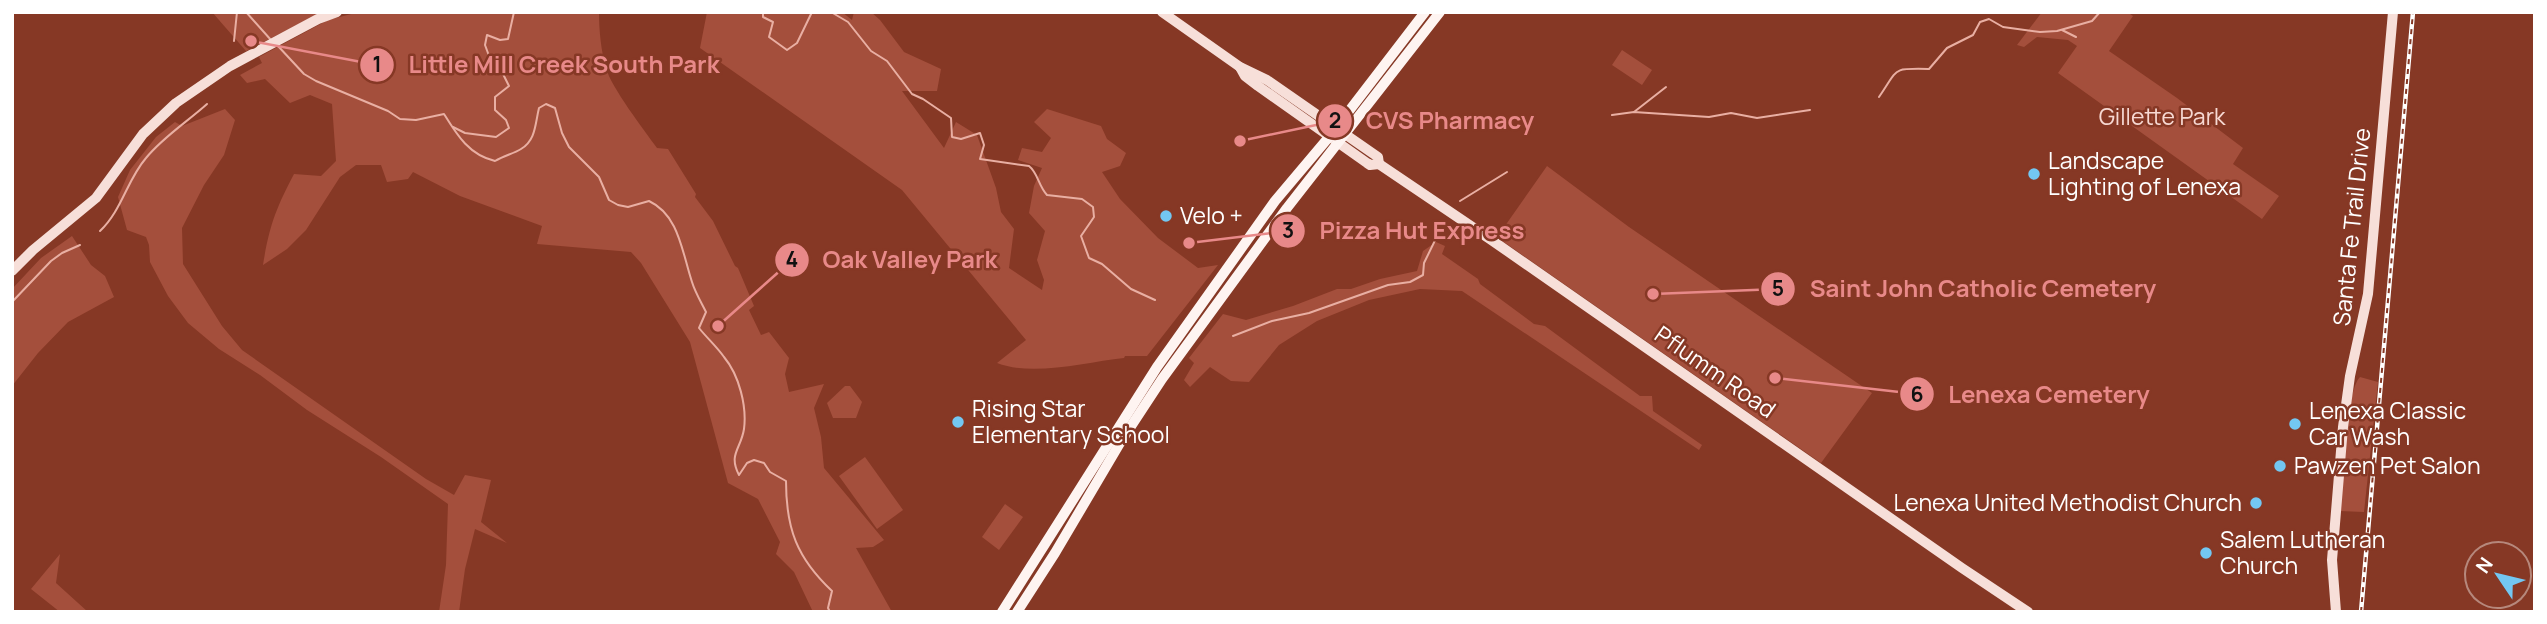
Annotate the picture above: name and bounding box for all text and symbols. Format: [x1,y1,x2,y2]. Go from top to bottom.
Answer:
callout: Little Mill Creek South Park [359,42,733,87]
text: Little Mill Creek South Park [408,47,721,80]
text: 1 [372,50,382,78]
callout: CVS Pharmacy [1317,98,1549,143]
park label: Gillette Park [2099,100,2226,132]
text: CVS Pharmacy [1366,103,1535,136]
text: 2 [1329,106,1341,134]
street label: Santa Fe Trail Drive [2325,126,2377,327]
place label: Landscape Lighting of Lenexa [2048,144,2241,202]
marker: Landscape Lighting of Lenexa [2026,166,2042,182]
place label: Velo + [1180,199,1243,231]
marker: Velo + [1158,208,1174,224]
callout: Pizza Hut Express [1271,208,1539,253]
text: Pizza Hut Express [1320,213,1525,246]
text: 3 [1282,216,1294,244]
callout: Oak Valley Park [774,237,1012,282]
text: Oak Valley Park [823,242,999,275]
text: 4 [786,245,798,273]
callout: Saint John Catholic Cemetery [1760,267,2170,312]
text: Saint John Catholic Cemetery [1810,271,2157,304]
text: 5 [1772,274,1784,302]
street label: Pflumm Road [1649,318,1782,425]
callout: Lenexa Cemetery [1899,372,2164,417]
text: Lenexa Cemetery [1948,377,2150,410]
text: 6 [1910,380,1924,408]
place label: Rising Star Elementary School [972,392,1170,450]
place label: Lenexa Classic Car Wash [2309,394,2466,452]
marker: Rising Star Elementary School [950,414,966,430]
marker: Lenexa Classic Car Wash [2287,416,2303,432]
place label: Pawzen Pet Salon [2294,449,2481,481]
marker: Pawzen Pet Salon [2272,458,2288,474]
place label: Lenexa United Methodist Church [1894,486,2242,518]
marker: Lenexa United Methodist Church [2248,495,2264,511]
place label: Salem Lutheran Church [2220,523,2386,581]
north arrow [2463,540,2533,610]
marker: Salem Lutheran Church [2198,545,2214,561]
text: N [2470,552,2499,578]

